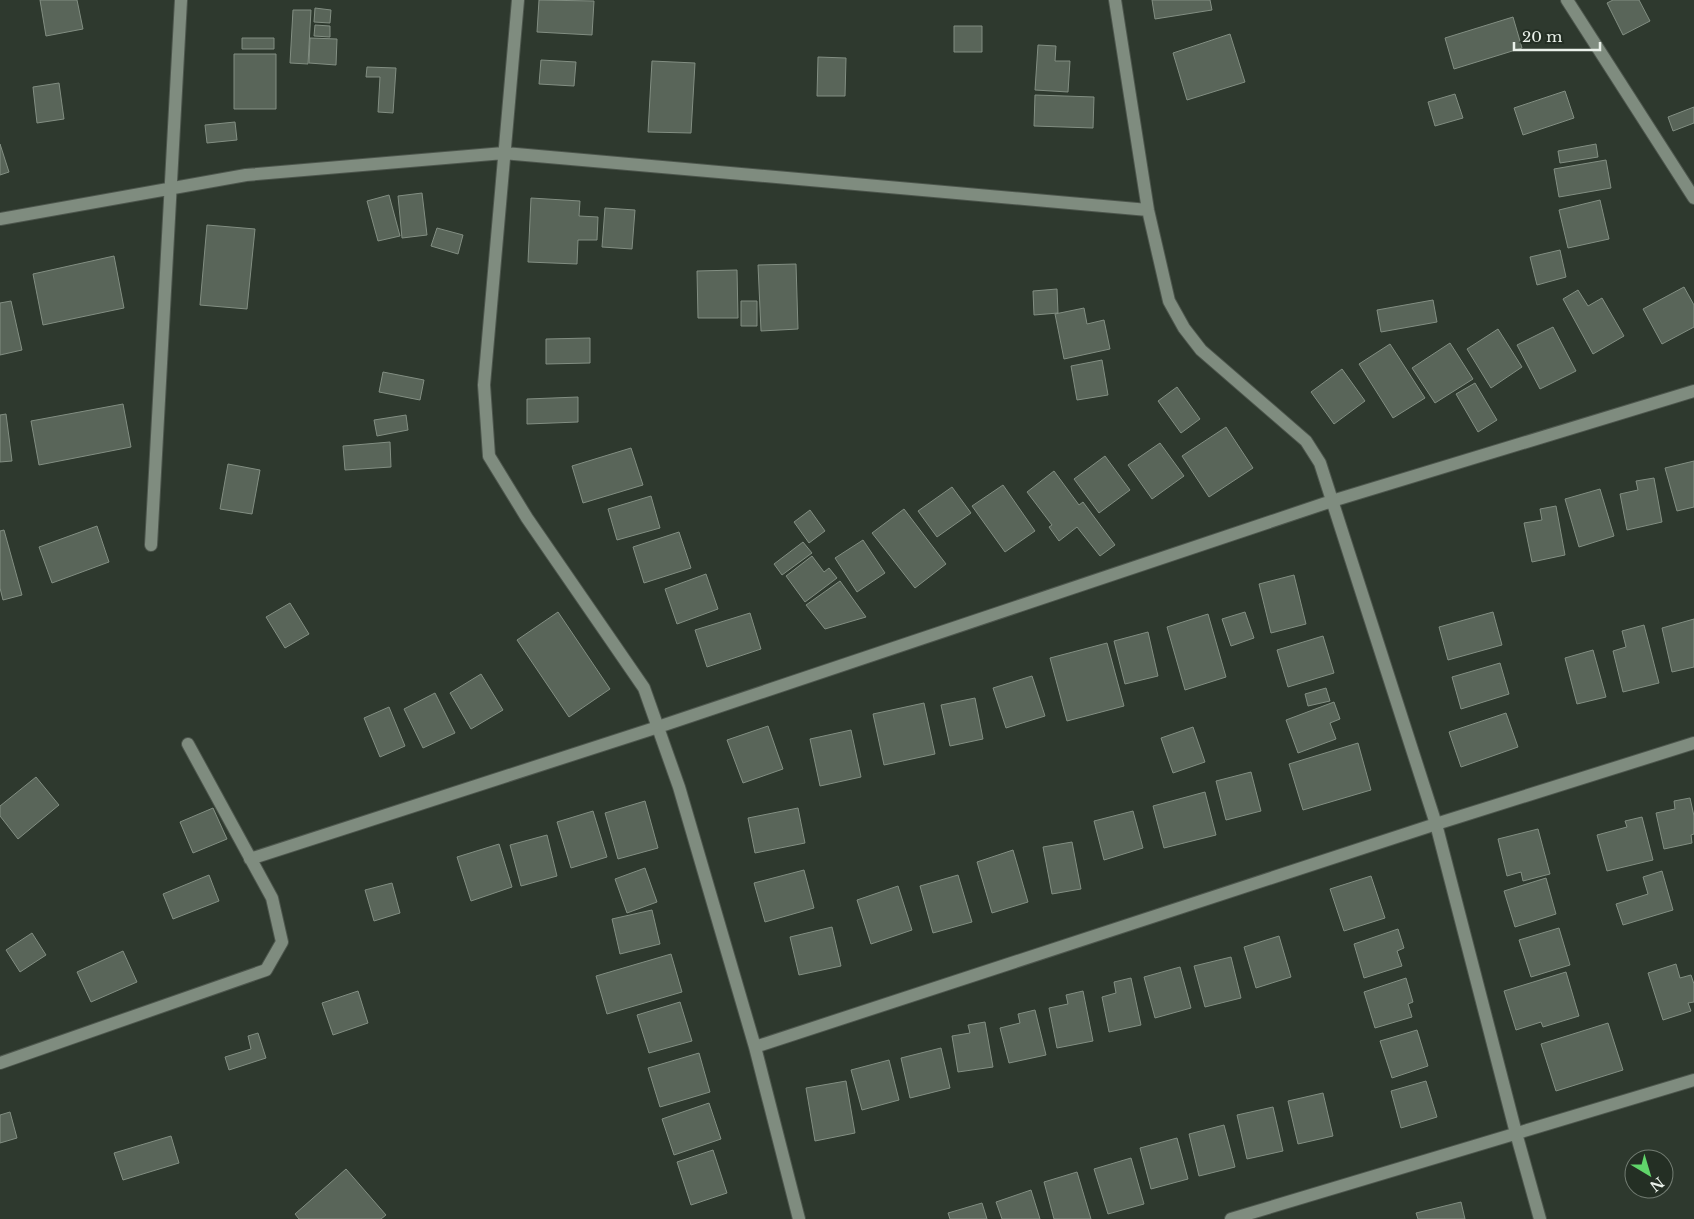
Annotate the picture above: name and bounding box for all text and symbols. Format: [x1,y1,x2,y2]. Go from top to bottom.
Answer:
scale bar [1514,20,1600,52]
text: 20 m [1522,27,1562,46]
north arrow [1624,1149,1674,1199]
text: N [1646,1173,1668,1195]

